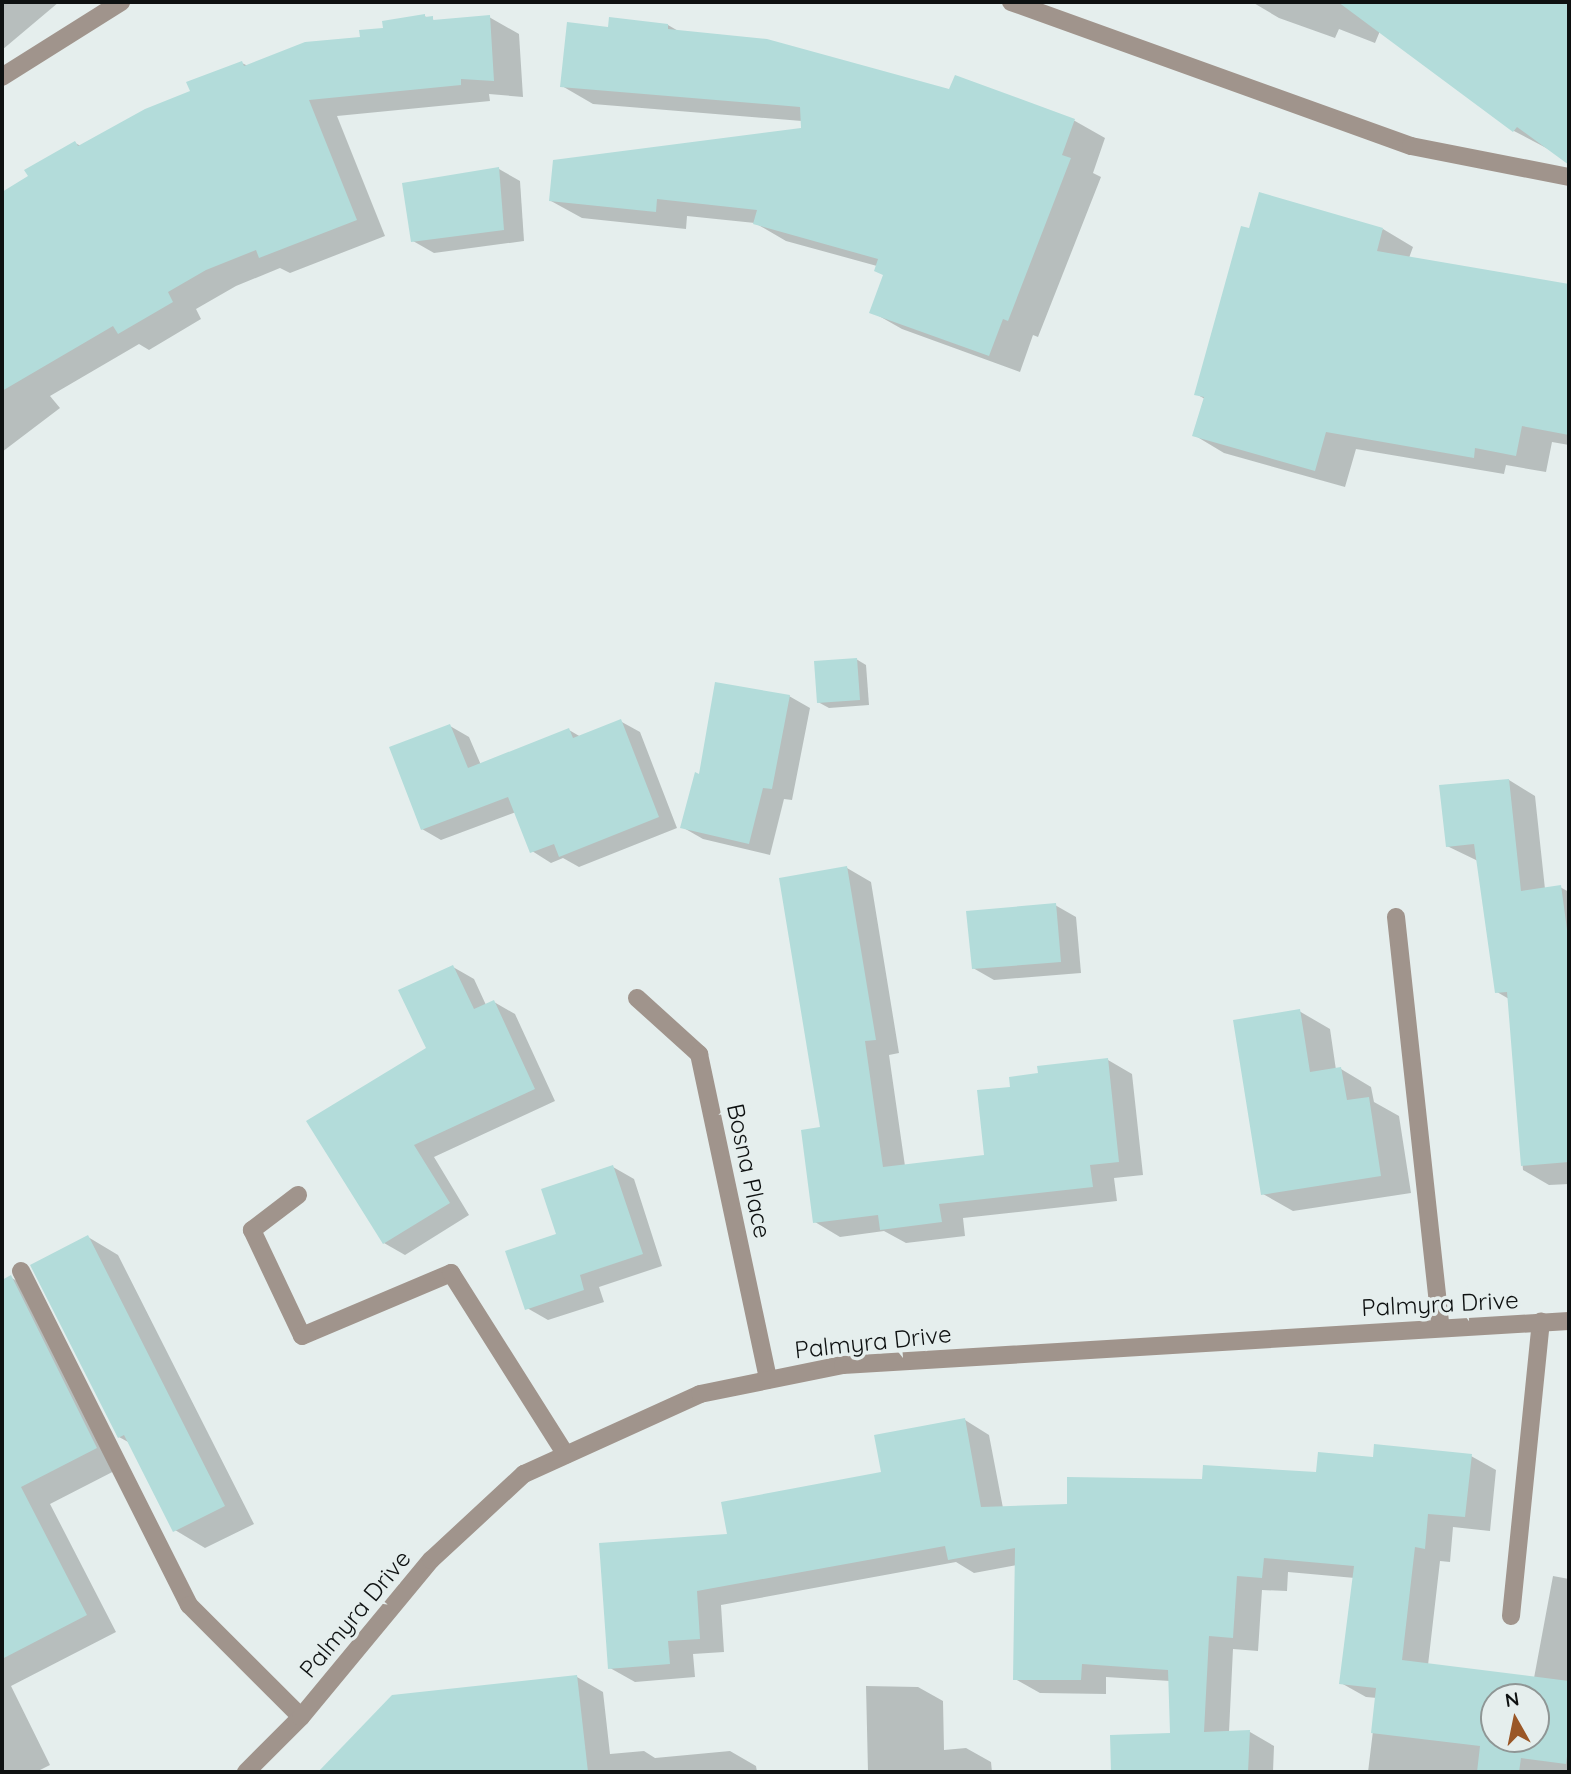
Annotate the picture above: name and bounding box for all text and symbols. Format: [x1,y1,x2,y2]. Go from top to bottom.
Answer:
street label: Bosna Place [721,1101,777,1241]
street label: Palmyra Drive [1361,1285,1519,1323]
street label: Palmyra Drive [793,1319,953,1365]
street label: Palmyra Drive [293,1544,417,1684]
north arrow [1480,1683,1550,1753]
text: N [1503,1686,1521,1712]

